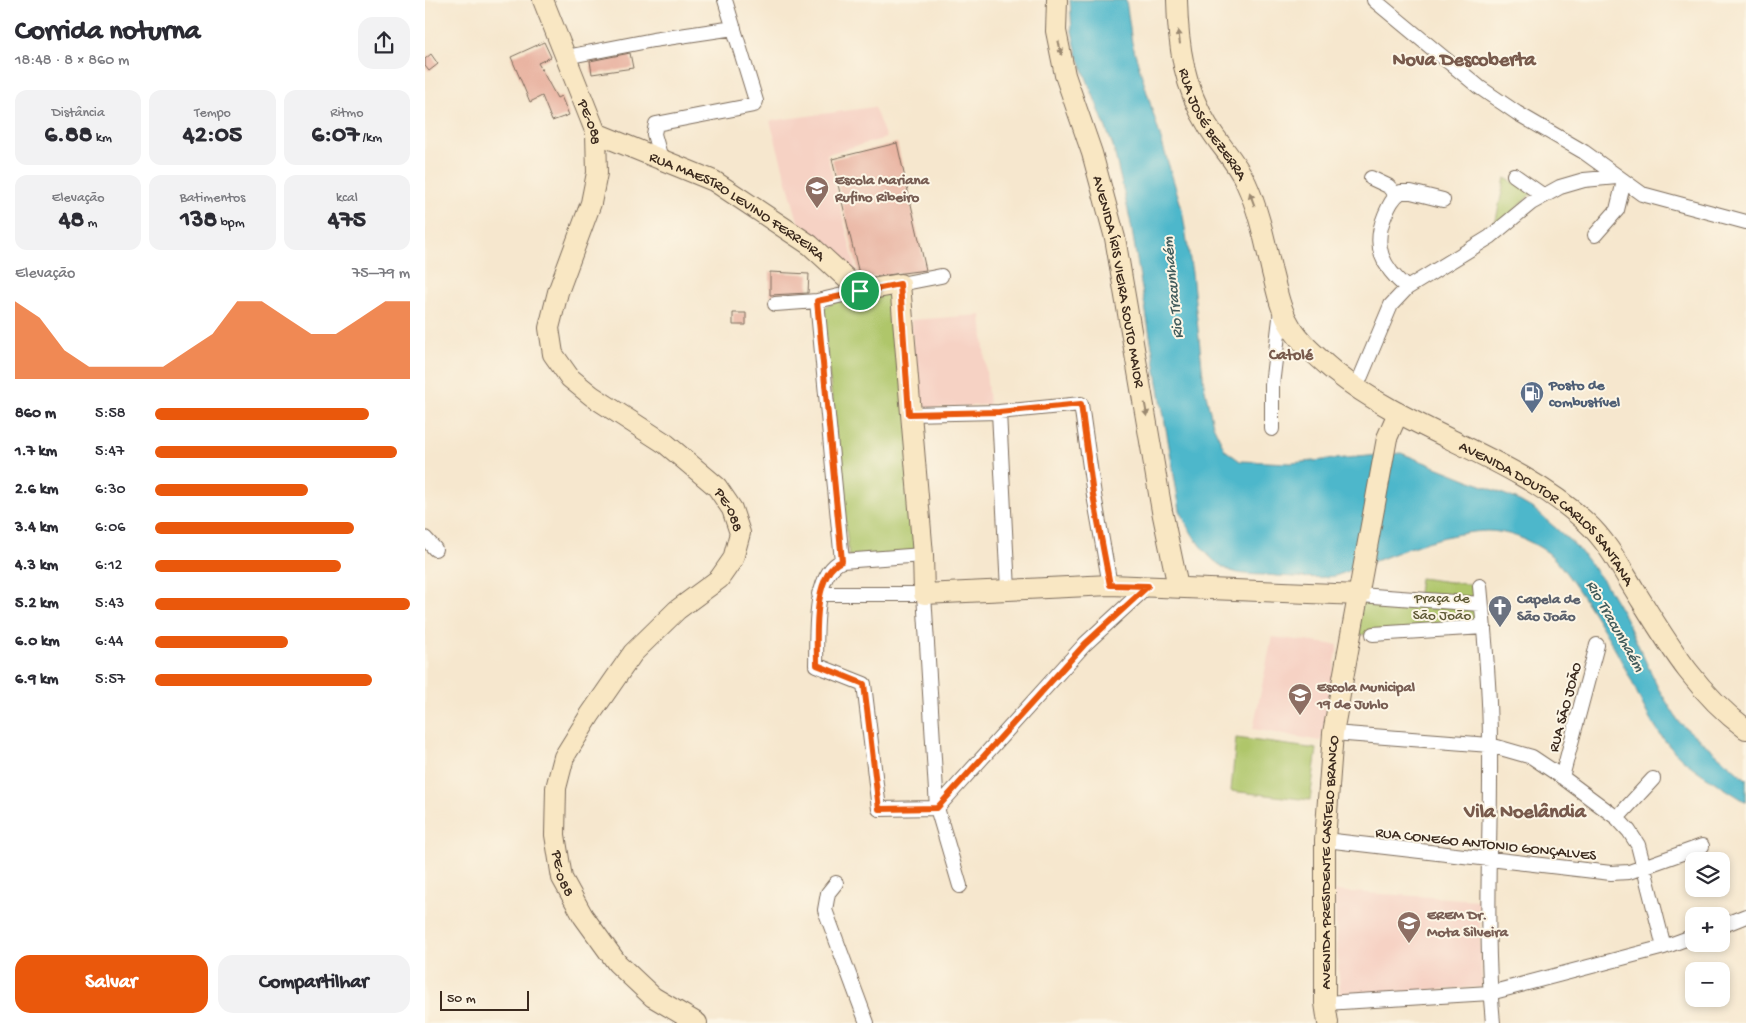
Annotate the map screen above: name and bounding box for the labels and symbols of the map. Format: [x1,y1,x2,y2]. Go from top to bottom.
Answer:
one-way arrow [1175,29,1183,45]
one-way arrow [1056,41,1064,56]
district label: Nova Descoberta [1392,50,1537,73]
street label: RUA JOSÉ BEZERRA [1174,67,1251,185]
street label: PE-088 [572,96,604,145]
street label: RUA MAESTRO LEVINO FERREIRA [646,149,829,266]
place label: Escola Mariana Rufino Ribeiro [834,172,930,207]
street label: AVENIDA ÍRIS VIEIRA SOUTO MAIOR [1088,174,1148,390]
school or university icon: Escola Mariana Rufino Ribeiro [804,175,830,209]
one-way arrow [1248,191,1256,206]
water label: Rio Tracunhaém [1160,235,1189,339]
pin [839,270,881,312]
district label: Catolé [1268,347,1314,366]
place label: Posto de combustível [1548,377,1621,412]
fuel station icon: Posto de combustível [1519,380,1545,414]
one-way arrow [1142,402,1150,418]
street label: AVENIDA DOUTOR CARLOS SANTANA [1456,438,1637,591]
street label: PE-088 [709,484,746,534]
water label: Rio Tracunhaém [1580,578,1648,676]
park label: Praça de São João [1413,590,1471,625]
place label: Capela de São João [1516,591,1582,626]
church icon: Capela de São João [1487,594,1513,628]
street label: RUA SÃO JOÃO [1545,661,1587,754]
place label: Escola Municipal 19 de Juhlo [1316,679,1416,714]
school or university icon: Escola Municipal 19 de Juhlo [1287,682,1313,716]
street label: AVENIDA PRESIDENTE CASTELO BRANCO [1318,735,1344,989]
district label: Vila Noelândia [1463,802,1587,825]
street label: RUA CONEGO ANTONIO GONÇALVES [1374,824,1597,866]
street label: PE-088 [546,848,577,900]
place label: EREM Dr. Mota Silveira [1427,907,1509,942]
school or university icon: EREM Dr. Mota Silveira [1396,910,1422,944]
scale bar [440,988,529,1011]

